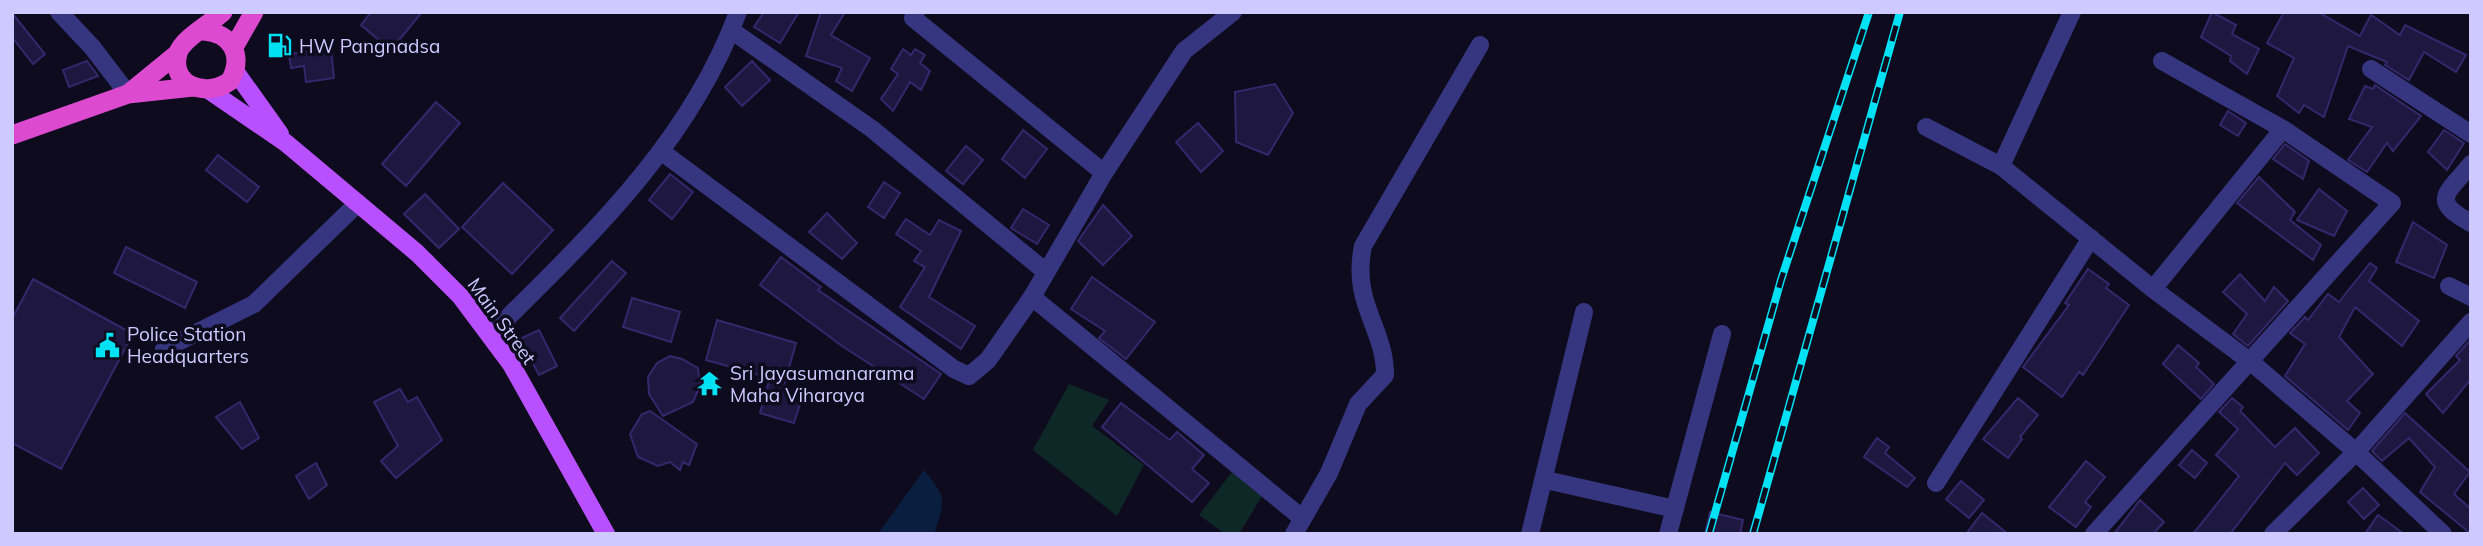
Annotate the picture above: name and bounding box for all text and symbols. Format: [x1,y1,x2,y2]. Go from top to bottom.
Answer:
fuel station icon: HW Pangnadsa [265,32,293,60]
place label: HW Pangnadsa [299,34,440,58]
street label: Main Street [463,273,542,369]
place label: Police Station Headquarters [127,322,249,368]
public building icon: Police Station Headquarters [93,331,121,359]
place label: Sri Jayasumanarama Maha Viharaya [730,361,914,407]
temple icon: Sri Jayasumanarama Maha Viharaya [696,370,724,398]

